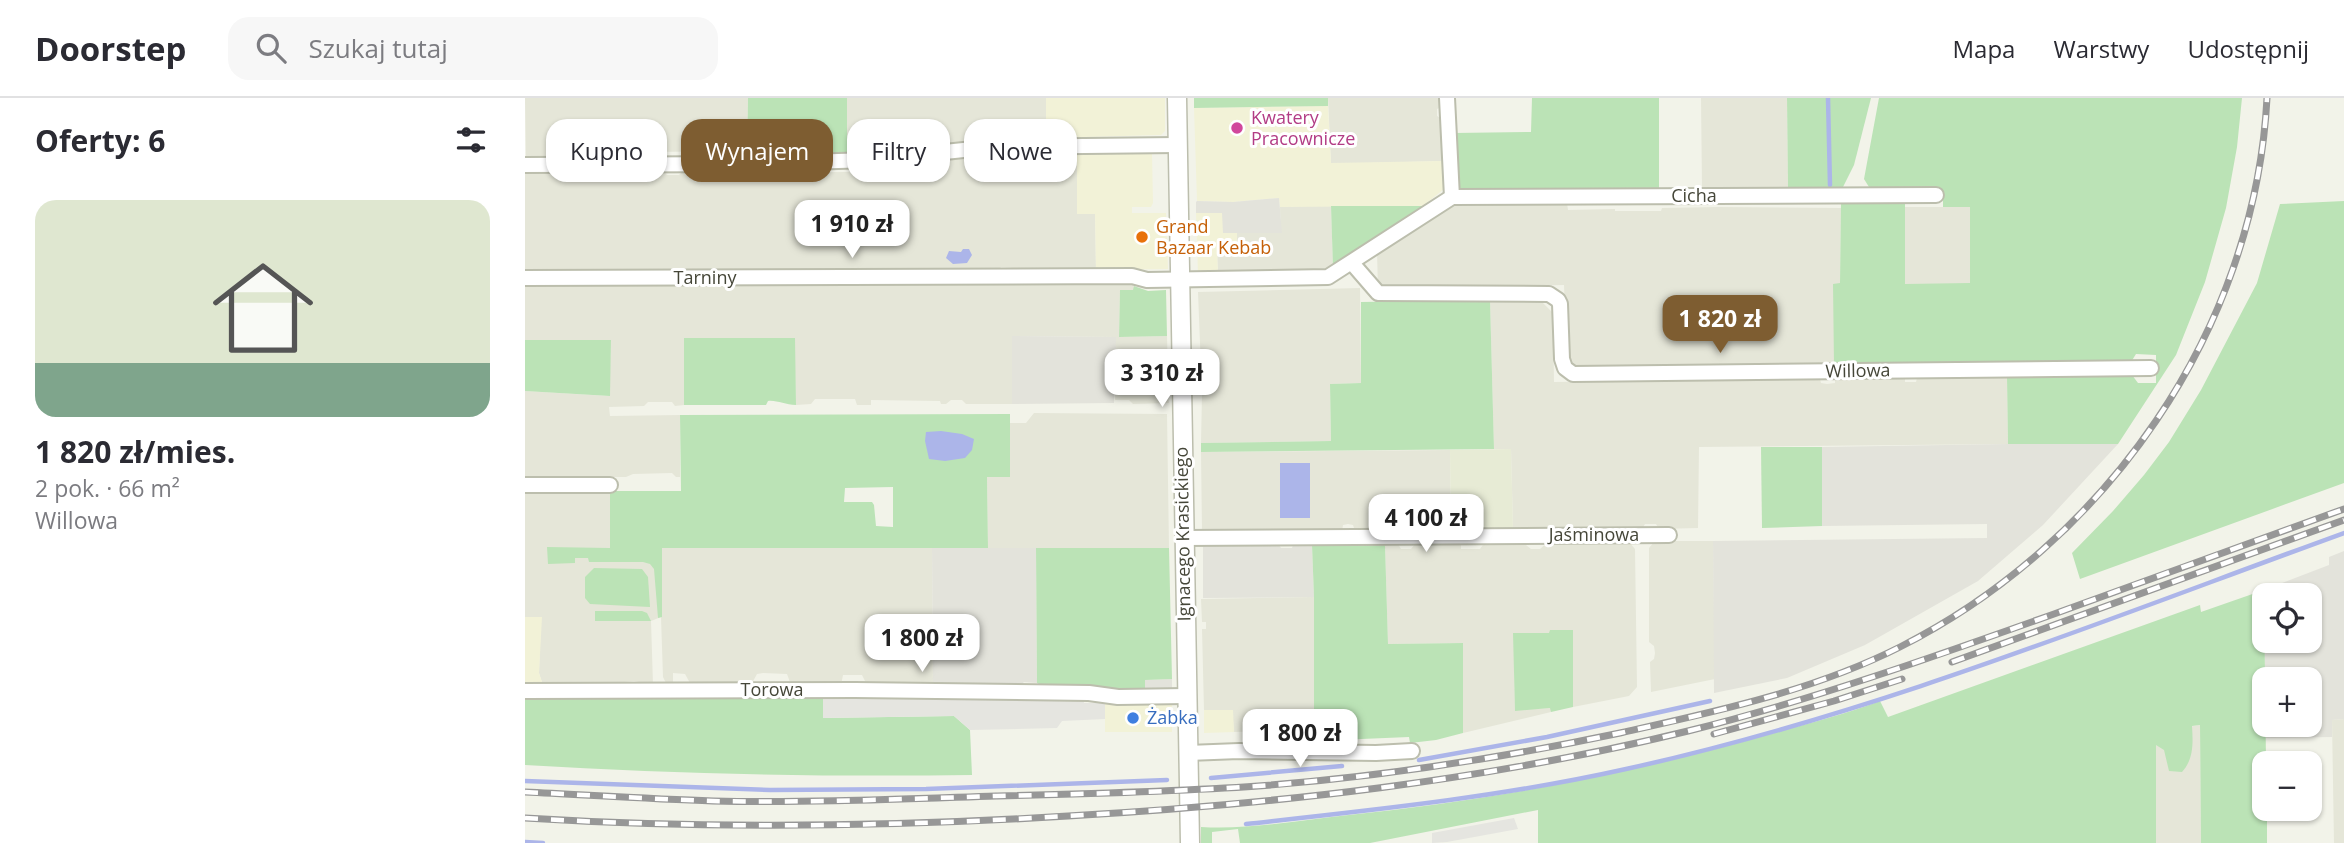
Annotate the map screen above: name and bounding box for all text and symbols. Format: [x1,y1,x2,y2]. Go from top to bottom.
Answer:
search box [228,17,718,80]
text: Doorstep [35,26,186,71]
icon: search [252,29,290,67]
text: Szukaj tutaj [308,30,448,66]
text: Mapa [1953,32,2015,65]
text: Warstwy [2053,32,2149,65]
text: Udostępnij [2187,32,2309,65]
place label: Kwatery Pracownicze [1251,105,1355,150]
chip: Kupno [546,119,667,182]
chip: Wynajem [681,119,833,182]
chip: Filtry [847,119,950,182]
chip: Nowe [964,119,1077,182]
text: Oferty: 6 [35,120,165,161]
marker: Kwatery Pracownicze [1229,120,1245,136]
icon: filters [452,121,490,159]
street label: Cicha [1671,183,1717,207]
pin: 1 910 zł [780,200,924,260]
text: 1 910 zł [811,207,893,239]
place label: Grand Bazaar Kebab [1156,214,1271,259]
marker: Grand Bazaar Kebab [1134,229,1150,245]
icon: home [200,245,326,371]
street label: Tarniny [674,265,737,289]
pin: 1 820 zł [1648,296,1792,355]
text: 1 820 zł [1679,302,1761,334]
pin: 3 310 zł [1090,350,1234,409]
text: 3 310 zł [1121,356,1203,388]
street label: Willowa [1825,357,1891,383]
text: 1 820 zł/mies. [35,431,235,472]
street label: Ignacego Krasickiego [1168,446,1196,622]
text: 2 pok. · 66 m² [35,472,180,504]
pin: 4 100 zł [1354,494,1498,554]
text: 4 100 zł [1385,501,1467,533]
text: Willowa [35,504,118,536]
street label: Jaśminowa [1547,522,1639,546]
map controls [2252,583,2322,821]
button: locate [2252,583,2322,653]
pin: 1 800 zł [850,614,994,674]
text: 1 800 zł [881,621,963,653]
button: + [2252,667,2322,737]
street label: Torowa [741,677,803,701]
place label: Żabka [1147,705,1198,729]
marker: Żabka [1125,710,1141,726]
pin: 1 800 zł [1228,710,1372,769]
text: 1 800 zł [1259,716,1341,748]
button: − [2252,751,2322,821]

